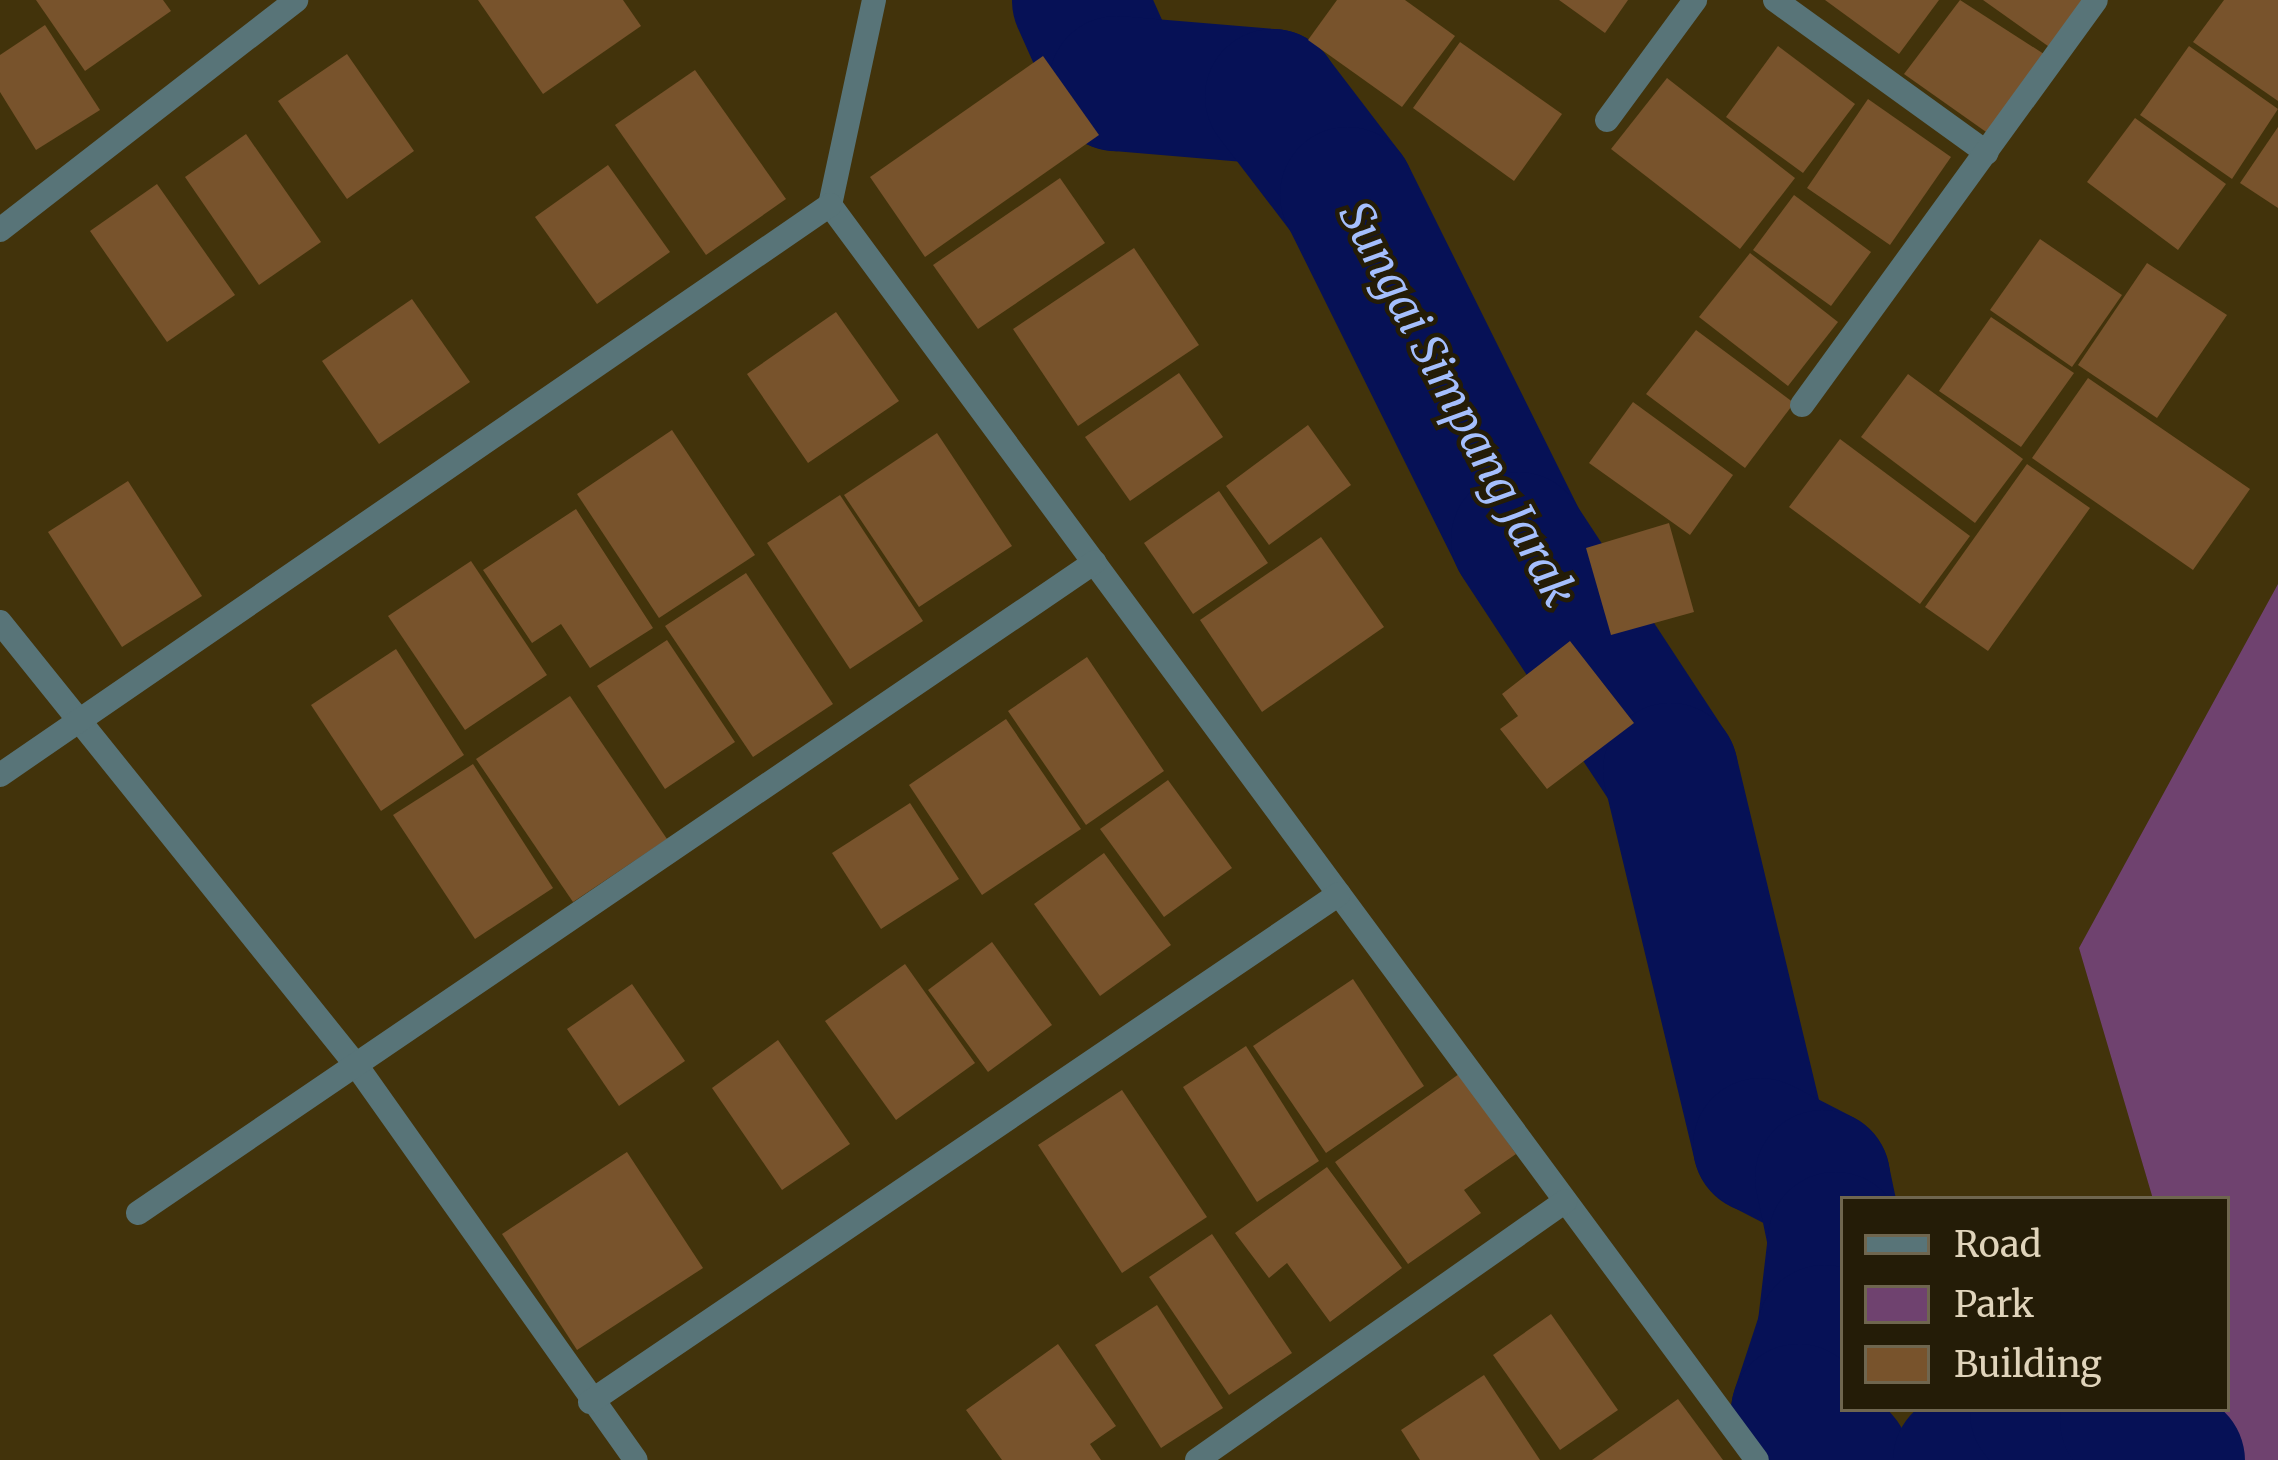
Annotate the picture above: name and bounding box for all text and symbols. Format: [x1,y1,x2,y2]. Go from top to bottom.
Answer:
water label: Sungai Simpang Jarak [1328,193,1586,615]
legend [1840,1196,2230,1412]
text: Road [1954,1222,2041,1267]
text: Park [1954,1282,2034,1327]
text: Building [1954,1342,2102,1387]

